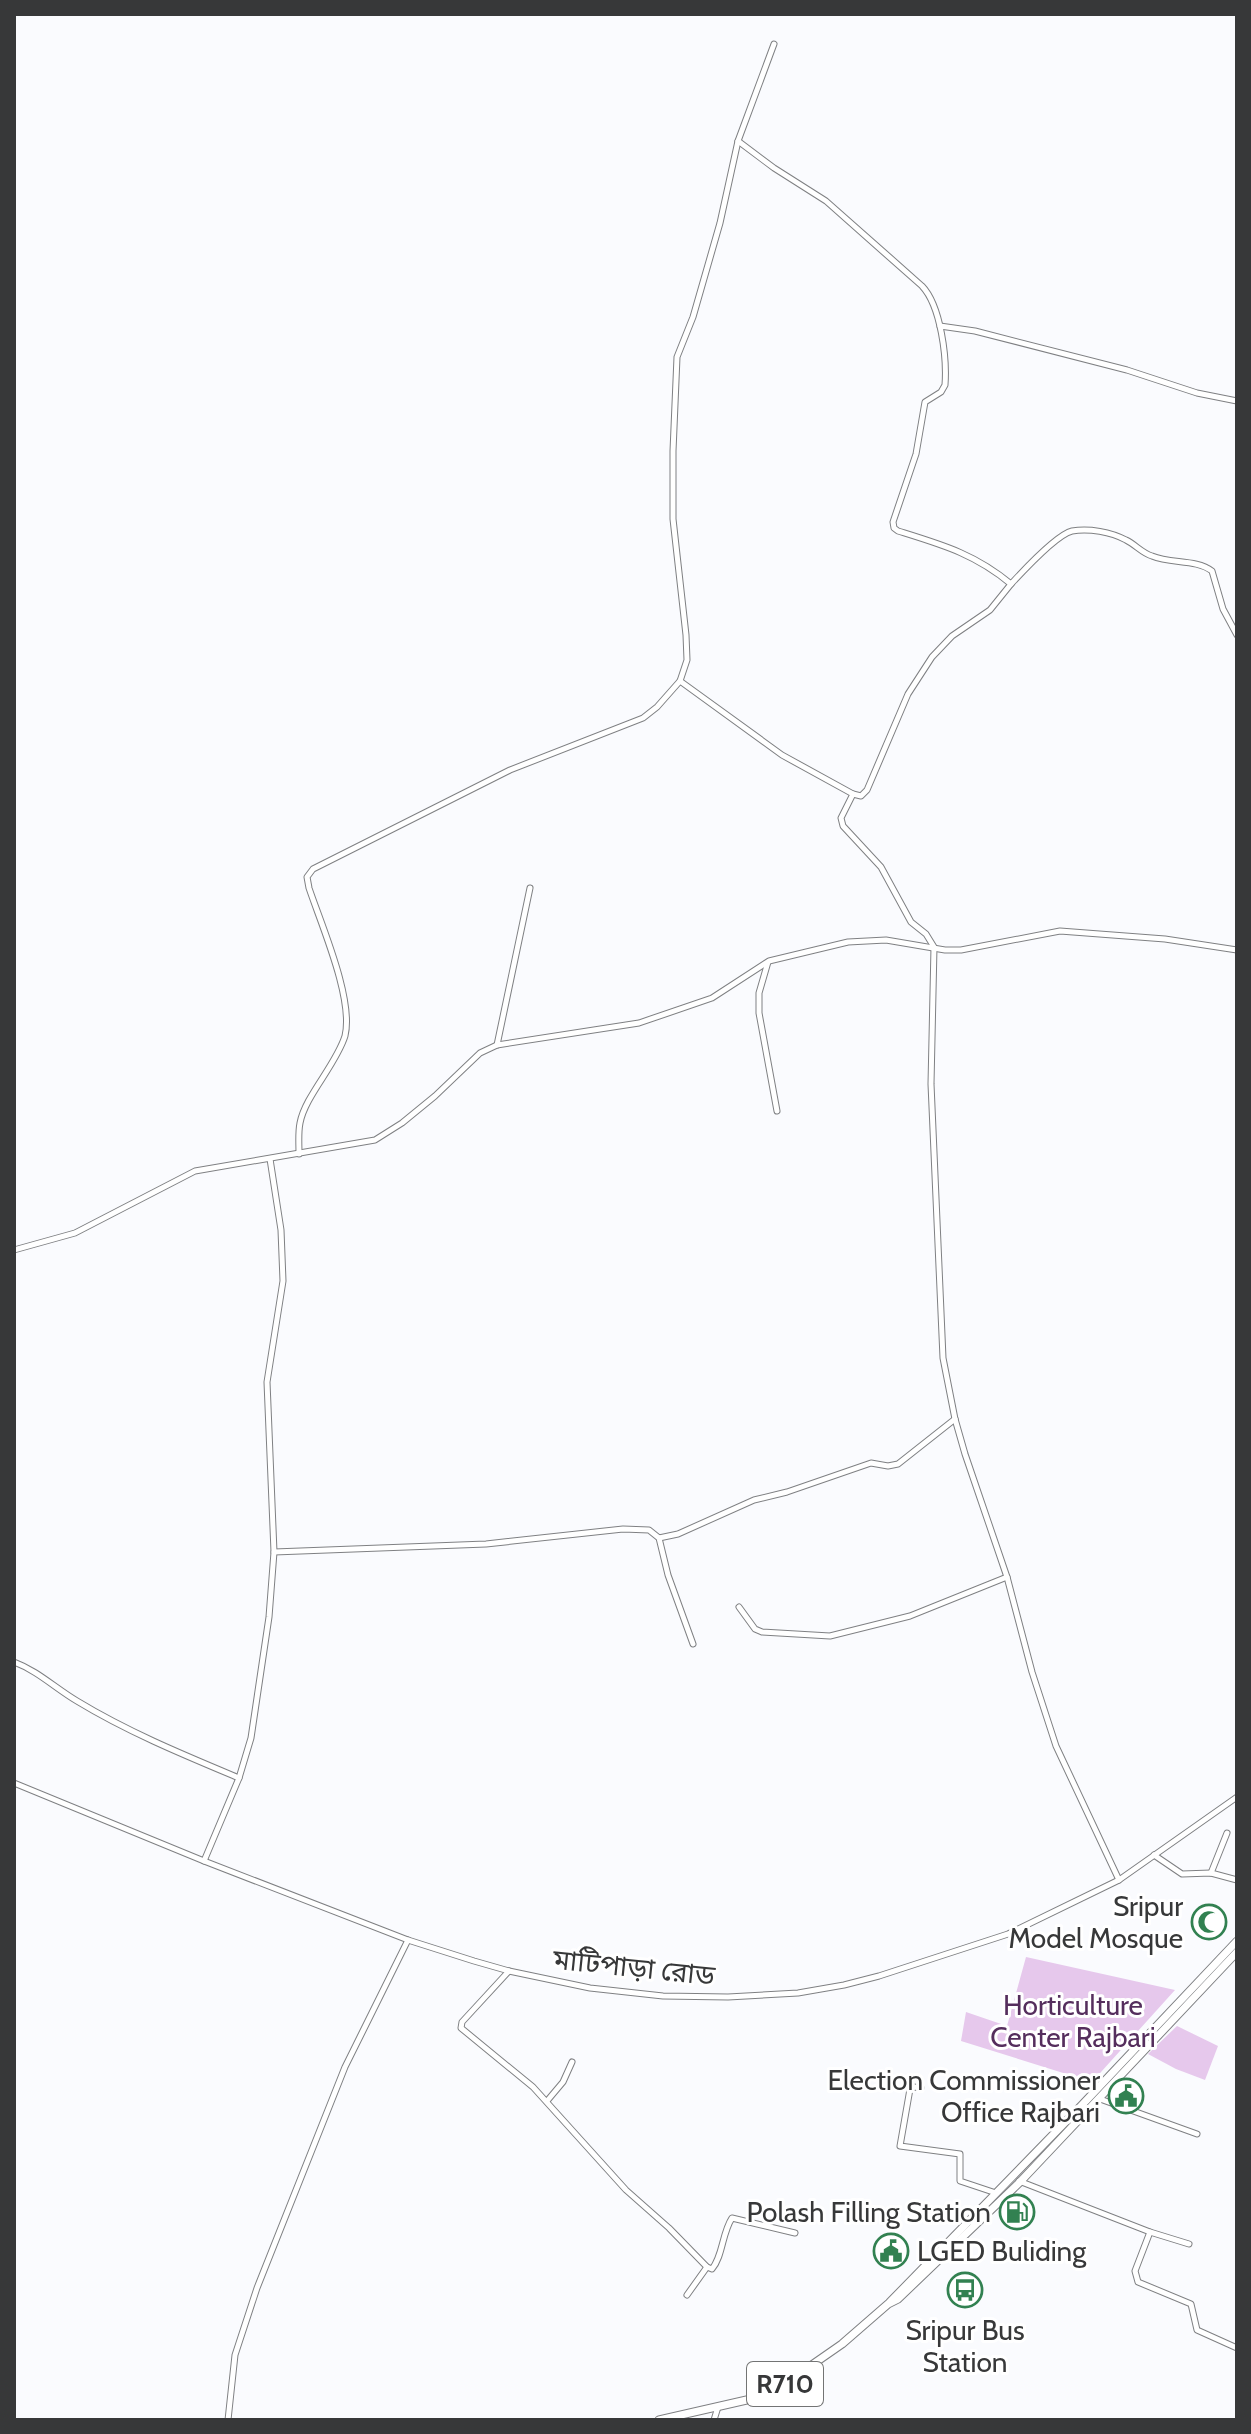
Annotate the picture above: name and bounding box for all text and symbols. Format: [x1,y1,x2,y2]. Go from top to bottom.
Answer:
place label: Sripur Model Mosque [1008,1889,1183,1955]
mosque icon: Sripur Model Mosque [1190,1903,1228,1941]
street label: মাটিপাড়া রোড [550,1941,718,1993]
park label: Horticulture Center Rajbari [990,1988,1156,2054]
place label: Election Commissioner Office Rajbari [828,2063,1100,2129]
public building icon: Election Commissioner Office Rajbari [1107,2077,1145,2115]
fuel station icon: Polash Filling Station [998,2193,1036,2231]
place label: Polash Filling Station [746,2195,991,2229]
public building icon: LGED Buliding [872,2232,910,2270]
place label: LGED Buliding [917,2234,1087,2268]
bus stop icon: Sripur Bus Station [946,2271,984,2309]
place label: Sripur Bus Station [905,2313,1025,2379]
road number: R710 [747,2362,823,2406]

